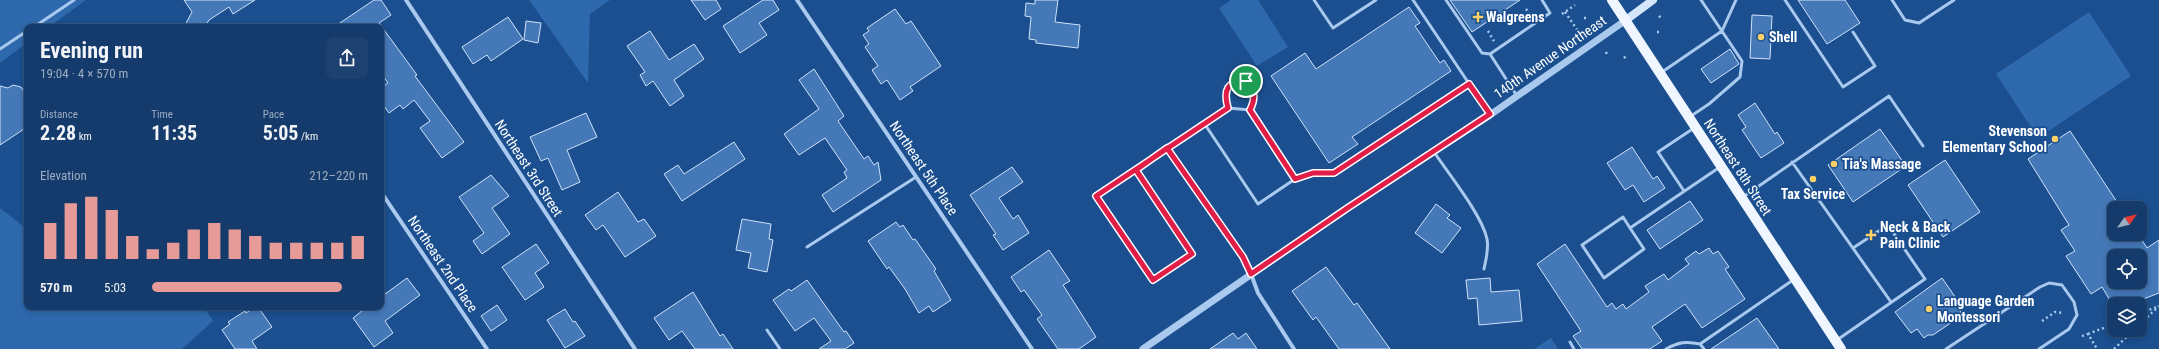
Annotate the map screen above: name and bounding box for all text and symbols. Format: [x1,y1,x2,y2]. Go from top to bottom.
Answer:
place label: Walgreens [1486,9,1545,25]
marker: Walgreens [1473,12,1483,22]
street label: 140th Avenue Northeast [1491,12,1609,102]
place label: Shell [1769,29,1797,45]
marker: Shell [1756,32,1766,42]
button: share [326,37,368,79]
text: Evening run [40,38,143,63]
pin [1229,64,1263,98]
text: 19:04 · 4 × 570 m [40,66,128,81]
icon: arrive [1235,70,1257,92]
text: Distance [40,108,78,121]
text: Time [151,108,173,121]
text: Pace [263,108,284,121]
street label: Northeast 8th Street [1701,116,1775,218]
street label: Northeast 3rd Street [492,117,566,219]
street label: Northeast 5th Place [887,118,962,218]
text: 2.28 [40,121,76,145]
text: 11:35 [151,121,197,145]
text: 5:05 [263,121,298,145]
place label: Stevenson Elementary School [1942,123,2047,155]
text: km [76,130,92,143]
text: /km [298,130,318,143]
marker: Stevenson Elementary School [2050,134,2060,144]
place label: Tia's Massage [1842,156,1921,172]
marker: Tia's Massage [1829,159,1839,169]
text: Elevation [40,168,87,183]
text: 212–220 m [309,168,368,183]
marker: Tax Service [1808,174,1818,184]
place label: Tax Service [1781,186,1846,202]
north arrow [2107,201,2147,241]
map controls [2107,201,2147,337]
street label: Northeast 2nd Place [405,213,481,316]
place label: Neck & Back Pain Clinic [1880,219,1951,251]
marker: Neck & Back Pain Clinic [1865,229,1877,241]
button: locate [2107,249,2147,289]
text: 570 m [40,280,72,295]
text: 5:03 [104,280,126,295]
place label: Language Garden Montessori [1937,293,2035,325]
button: layers [2107,297,2147,337]
marker: Language Garden Montessori [1924,304,1934,314]

